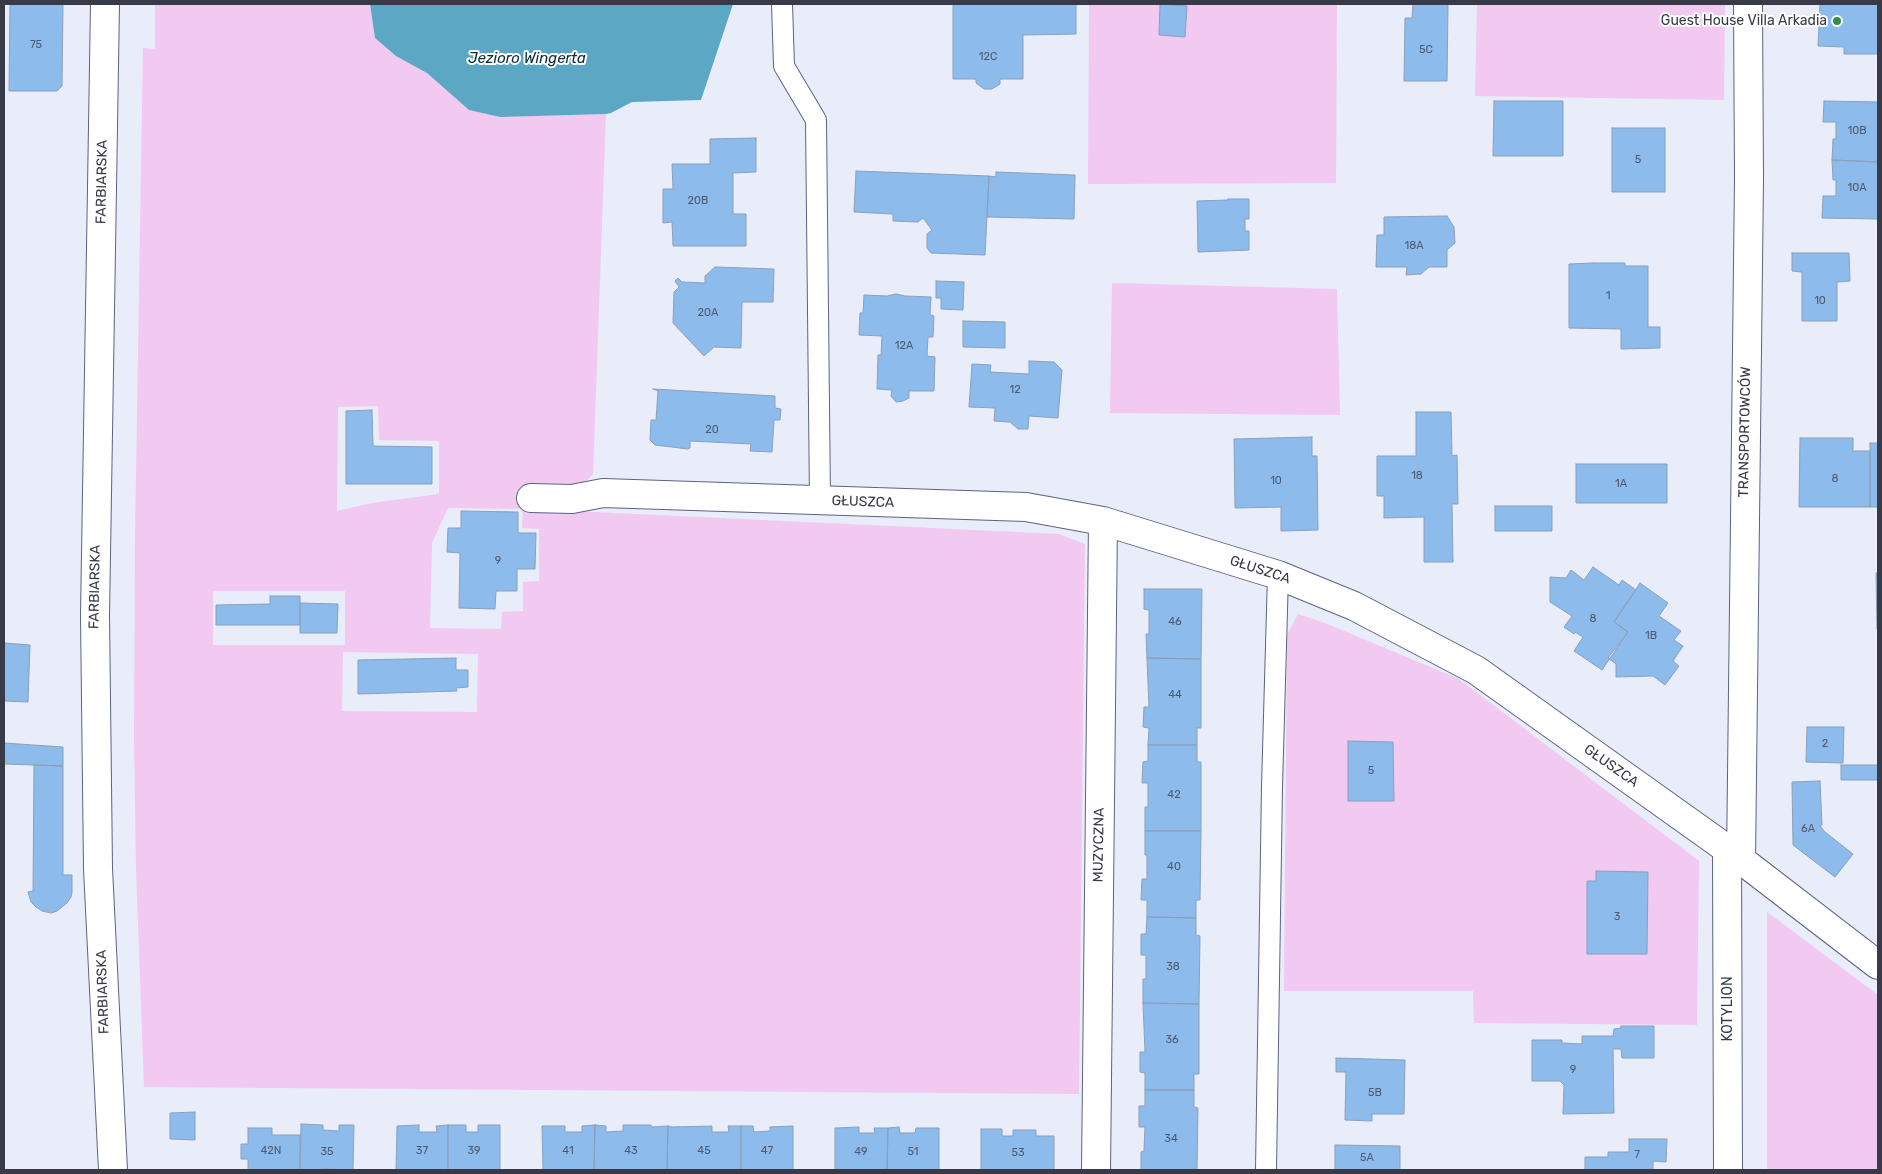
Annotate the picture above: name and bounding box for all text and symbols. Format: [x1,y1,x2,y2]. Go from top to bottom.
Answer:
place label: Guest House Villa Arkadia [1661,13,1827,29]
marker: Guest House Villa Arkadia [1831,15,1843,27]
house number: 75 [30,38,42,52]
house number: 5C [1419,43,1433,57]
water label: Jezioro Wingerta [468,50,586,68]
house number: 12C [979,50,997,64]
house number: 10B [1847,124,1867,138]
street label: FARBIARSKA [93,140,111,224]
house number: 5 [1635,153,1641,167]
house number: 10A [1847,181,1867,195]
house number: 20B [688,194,708,208]
house number: 18A [1404,239,1424,253]
house number: 1 [1606,289,1610,303]
house number: 10 [1814,294,1826,308]
house number: 20A [698,306,718,320]
house number: 12A [895,339,913,353]
street label: TRANSPORTOWCÓW [1735,366,1755,498]
house number: 12 [1009,383,1021,397]
house number: 20 [705,423,719,437]
house number: 18 [1411,469,1423,483]
house number: 8 [1832,472,1838,486]
house number: 10 [1270,474,1282,488]
house number: 1A [1615,477,1627,491]
street label: GŁUSZCA [831,493,895,511]
street label: FARBIARSKA [86,545,104,629]
street label: GŁUSZCA [1228,552,1292,588]
house number: 9 [495,554,501,568]
house number: 8 [1590,612,1596,626]
house number: 46 [1168,615,1182,629]
house number: 1B [1645,629,1657,643]
house number: 44 [1168,688,1182,702]
house number: 2 [1822,737,1828,751]
street label: GŁUSZCA [1580,741,1642,791]
house number: 5 [1368,764,1374,778]
house number: 42 [1167,788,1181,802]
street label: MUZYCZNA [1090,807,1108,883]
house number: 6A [1801,822,1815,836]
house number: 40 [1167,860,1181,874]
house number: 3 [1614,910,1620,924]
street label: FARBIARSKA [93,950,113,1034]
house number: 38 [1166,960,1180,974]
street label: KOTYLION [1720,976,1736,1042]
house number: 36 [1165,1033,1179,1047]
house number: 9 [1570,1063,1576,1077]
house number: 5B [1368,1086,1382,1100]
house number: 34 [1164,1132,1178,1146]
house number: 42N [261,1144,281,1158]
house number: 37 [416,1144,428,1158]
house number: 39 [467,1144,481,1158]
house number: 41 [562,1144,574,1158]
house number: 43 [624,1144,638,1158]
house number: 45 [697,1144,711,1158]
house number: 47 [761,1144,773,1158]
house number: 35 [320,1145,334,1159]
house number: 49 [854,1145,868,1159]
house number: 51 [907,1145,919,1159]
house number: 53 [1011,1146,1025,1160]
house number: 7 [1634,1148,1640,1162]
house number: 5A [1360,1151,1374,1165]

